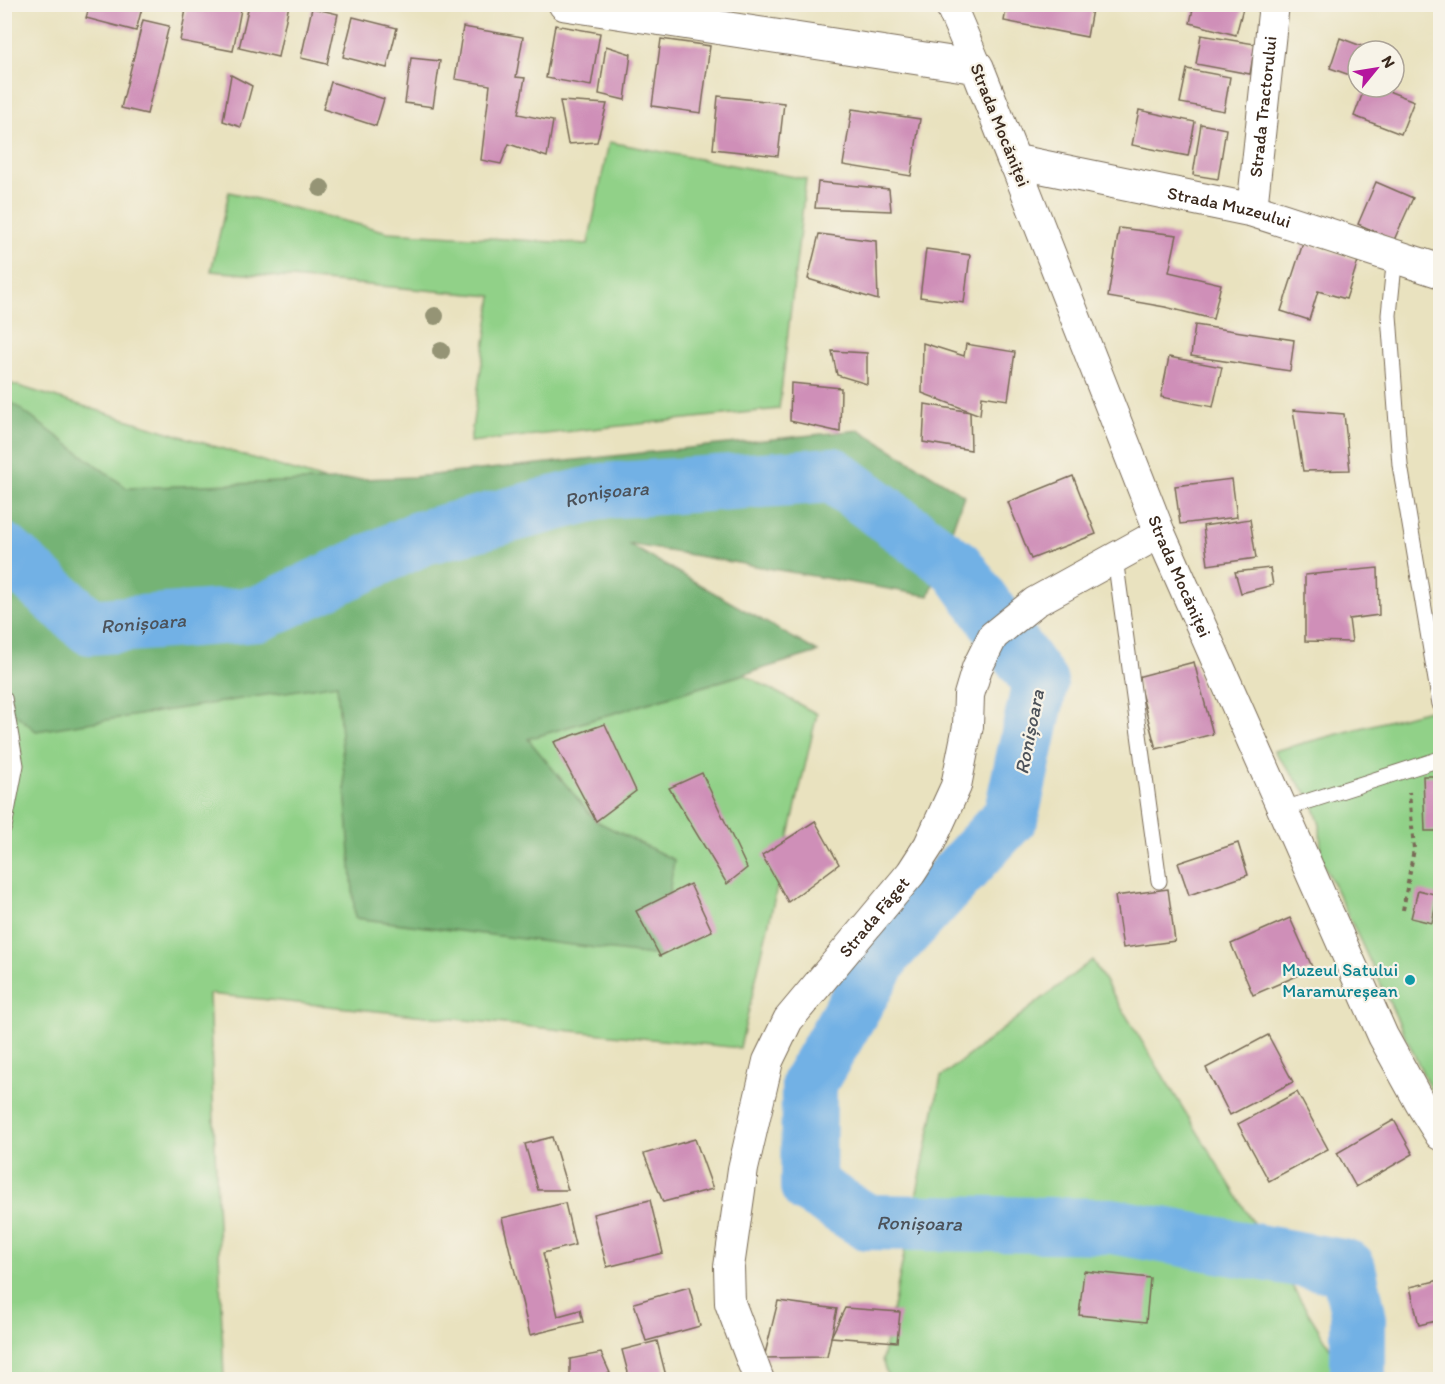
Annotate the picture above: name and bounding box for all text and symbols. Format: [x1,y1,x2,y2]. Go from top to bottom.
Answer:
street label: Strada Tractorului [1245,35,1282,178]
north arrow [1346,39,1406,99]
text: N [1378,52,1399,71]
street label: Strada Mocăniței [965,60,1035,190]
street label: Strada Muzeului [1165,182,1294,233]
water label: Ronișoara [561,476,651,513]
street label: Strada Mocăniței [1143,512,1216,641]
water label: Ronișoara [100,608,188,638]
water label: Ronișoara [1009,687,1049,776]
street label: Strada Făget [834,872,914,962]
place label: Muzeul Satului Maramureșean [1282,959,1398,1002]
marker: Muzeul Satului Maramureșean [1403,973,1417,987]
water label: Ronișoara [876,1210,963,1236]

